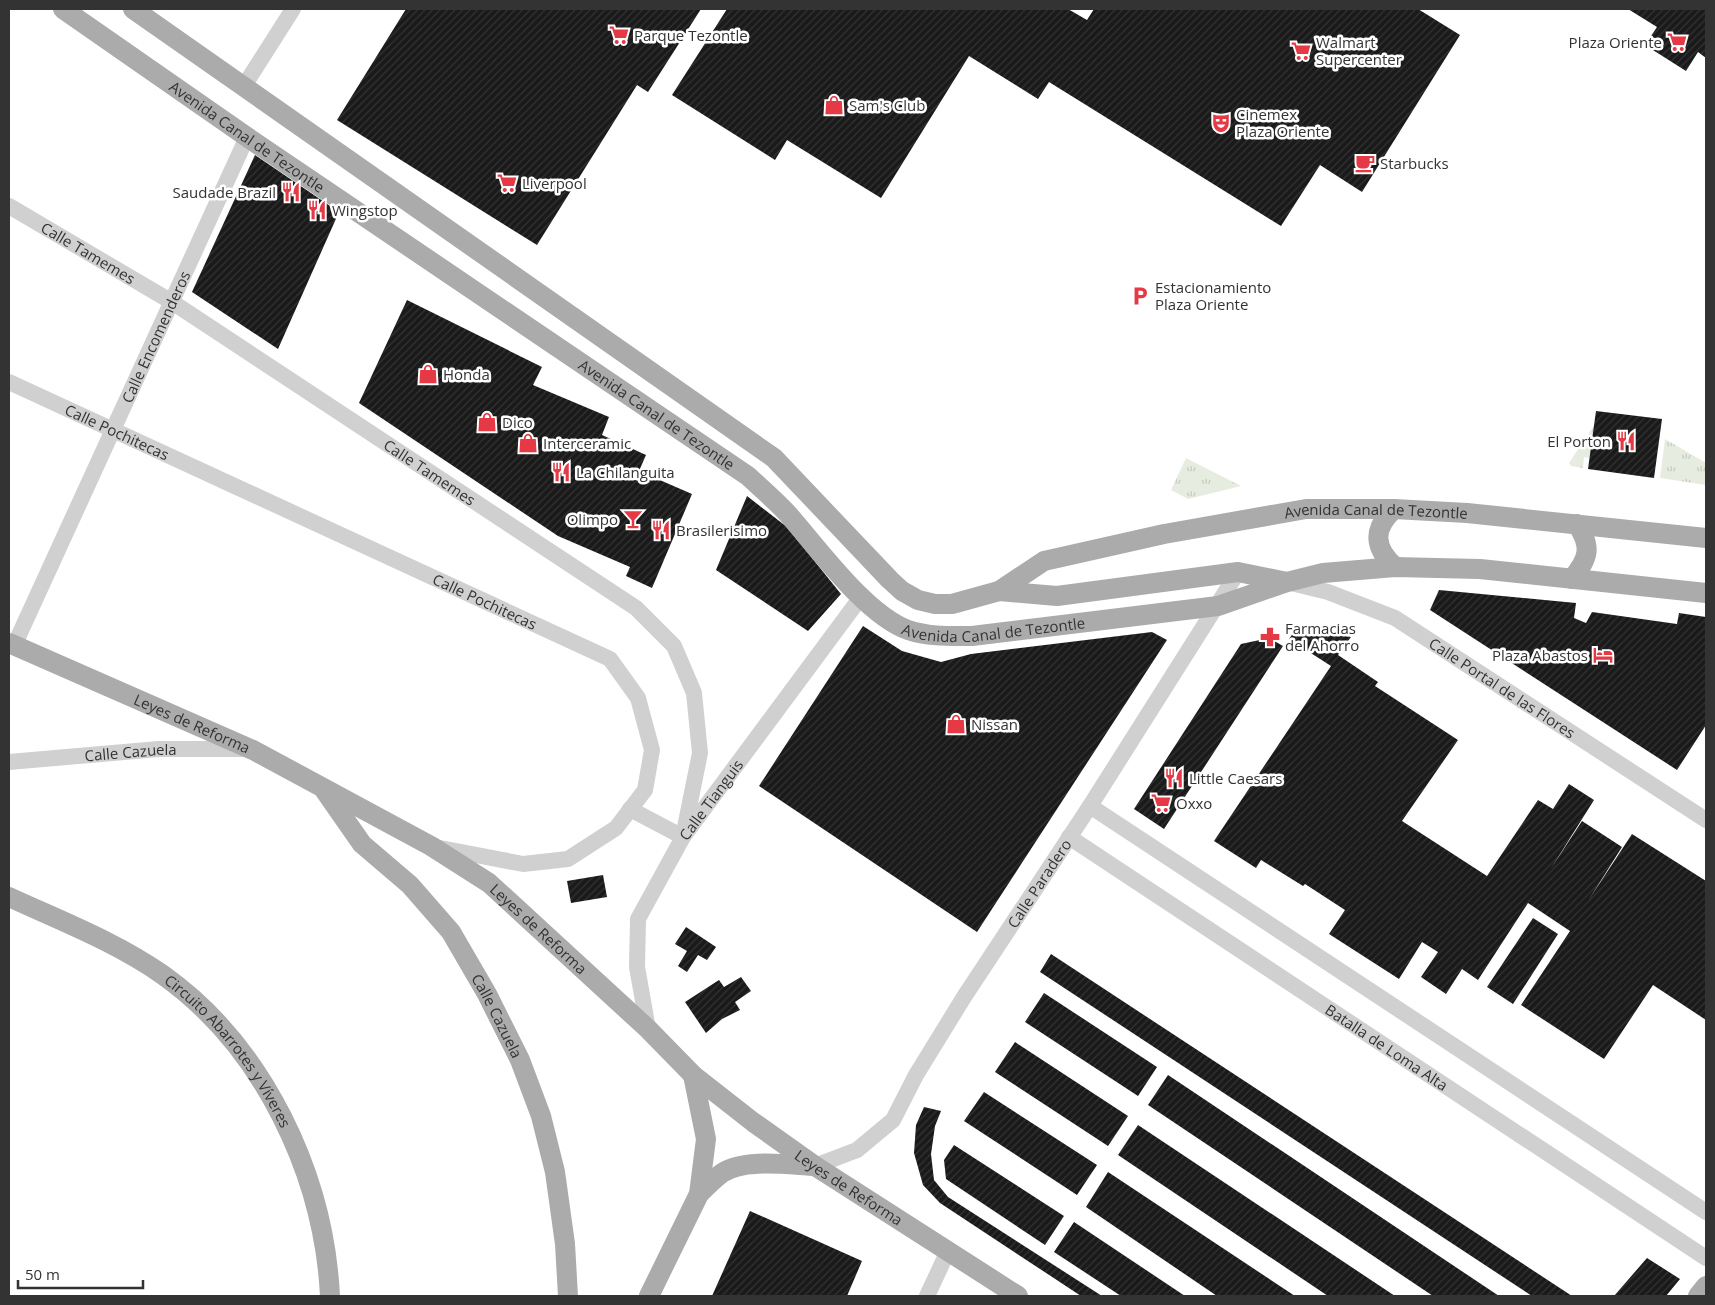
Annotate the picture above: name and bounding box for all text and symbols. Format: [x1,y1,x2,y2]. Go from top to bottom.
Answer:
supermarket icon: Parque Tezontle [608,24,630,46]
place label: Parque Tezontle [634,25,748,45]
supermarket icon: Plaza Oriente [1666,31,1688,53]
place label: Walmart Supercenter [1316,32,1402,69]
place label: Plaza Oriente [1569,32,1662,52]
supermarket icon: Walmart Supercenter [1290,40,1312,62]
street label: Avenida Canal de Tezontle [166,76,329,197]
shop icon: Sam's Club [823,94,845,116]
place label: Sam's Club [849,95,925,115]
place label: Cinemex Plaza Oriente [1236,104,1329,141]
theatre icon: Cinemex Plaza Oriente [1210,112,1232,134]
cafe icon: Starbucks [1354,152,1376,174]
place label: Starbucks [1380,153,1449,173]
supermarket icon: Liverpool [496,172,518,194]
place label: Liverpool [522,173,587,193]
restaurant icon: Saudade Brazil [280,181,302,203]
place label: Saudade Brazil [172,182,276,202]
restaurant icon: Wingstop [306,199,328,221]
place label: Wingstop [332,200,398,220]
street label: Calle Tamemes [37,217,139,288]
street label: Calle Encomenderos [117,268,194,406]
place label: Estacionamiento Plaza Oriente [1155,277,1271,314]
parking icon: Estacionamiento Plaza Oriente [1129,285,1151,307]
street label: Avenida Canal de Tezontle [575,354,739,474]
shop icon: Honda [417,363,439,385]
place label: Honda [443,364,490,384]
street label: Calle Pochitecas [62,399,172,464]
shop icon: Dico [476,411,498,433]
place label: Dico [502,412,533,432]
restaurant icon: El Porton [1615,430,1637,452]
place label: El Porton [1547,431,1611,451]
shop icon: Interceramic [517,432,539,454]
place label: Interceramic [543,433,631,453]
street label: Calle Tamemes [380,434,480,510]
restaurant icon: La Chilanguita [550,461,572,483]
place label: La Chilanguita [576,462,675,482]
street label: Avenida Canal de Tezontle [1283,499,1468,523]
bar icon: Olimpo [622,508,644,530]
place label: Olimpo [567,509,618,529]
restaurant icon: Brasilerisimo [650,519,672,541]
place label: Brasilerisimo [676,520,767,540]
street label: Calle Pochitecas [430,569,540,634]
street label: Avenida Canal de Tezontle [899,612,1086,646]
place label: Farmacias del Ahorro [1285,618,1359,655]
pharmacy icon: Farmacias del Ahorro [1259,626,1281,648]
street label: Calle Portal de las Flores [1425,633,1579,742]
hotel icon: Plaza Abastos [1592,644,1614,666]
place label: Plaza Abastos [1492,645,1588,665]
street label: Leyes de Reforma [131,689,253,758]
shop icon: Nissan [945,713,967,735]
place label: Nissan [971,714,1018,734]
street label: Calle Cazuela [84,739,177,765]
street label: Calle Tianguis [674,755,747,844]
restaurant icon: Little Caesars [1163,767,1185,789]
place label: Little Caesars [1189,768,1282,788]
supermarket icon: Oxxo [1150,792,1172,814]
place label: Oxxo [1176,793,1212,813]
street label: Calle Paradero [1002,835,1075,932]
street label: Leyes de Reforma [486,879,592,978]
street label: Circuito Abarrotes y Víveres [161,970,296,1131]
street label: Calle Cazuela [467,970,527,1061]
street label: Batalla de Loma Alta [1322,999,1452,1095]
street label: Leyes de Reforma [791,1145,907,1230]
scale bar [18,1258,142,1290]
text: 50 m [25,1264,60,1284]

